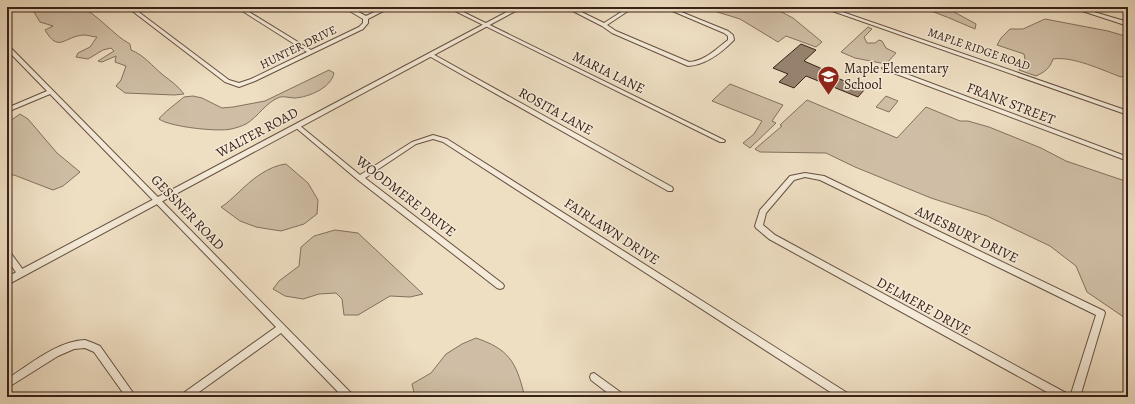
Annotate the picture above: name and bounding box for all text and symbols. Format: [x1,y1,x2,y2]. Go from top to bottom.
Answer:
street label: HUNTER DRIVE [257,22,339,72]
street label: MAPLE RIDGE ROAD [926,24,1032,74]
street label: MARIA LANE [569,47,648,98]
place label: Maple Elementary School [844,59,949,94]
school or university icon: Maple Elementary School [816,63,842,96]
street label: FRANK STREET [964,78,1058,129]
street label: ROSITA LANE [515,83,596,140]
street label: WALTER ROAD [212,103,302,163]
street label: WOODMERE DRIVE [351,151,460,241]
street label: GESSNER ROAD [147,170,229,254]
street label: FAIRLAWN DRIVE [560,194,663,269]
street label: AMESBURY DRIVE [911,201,1022,268]
street label: DELMERE DRIVE [873,273,974,340]

